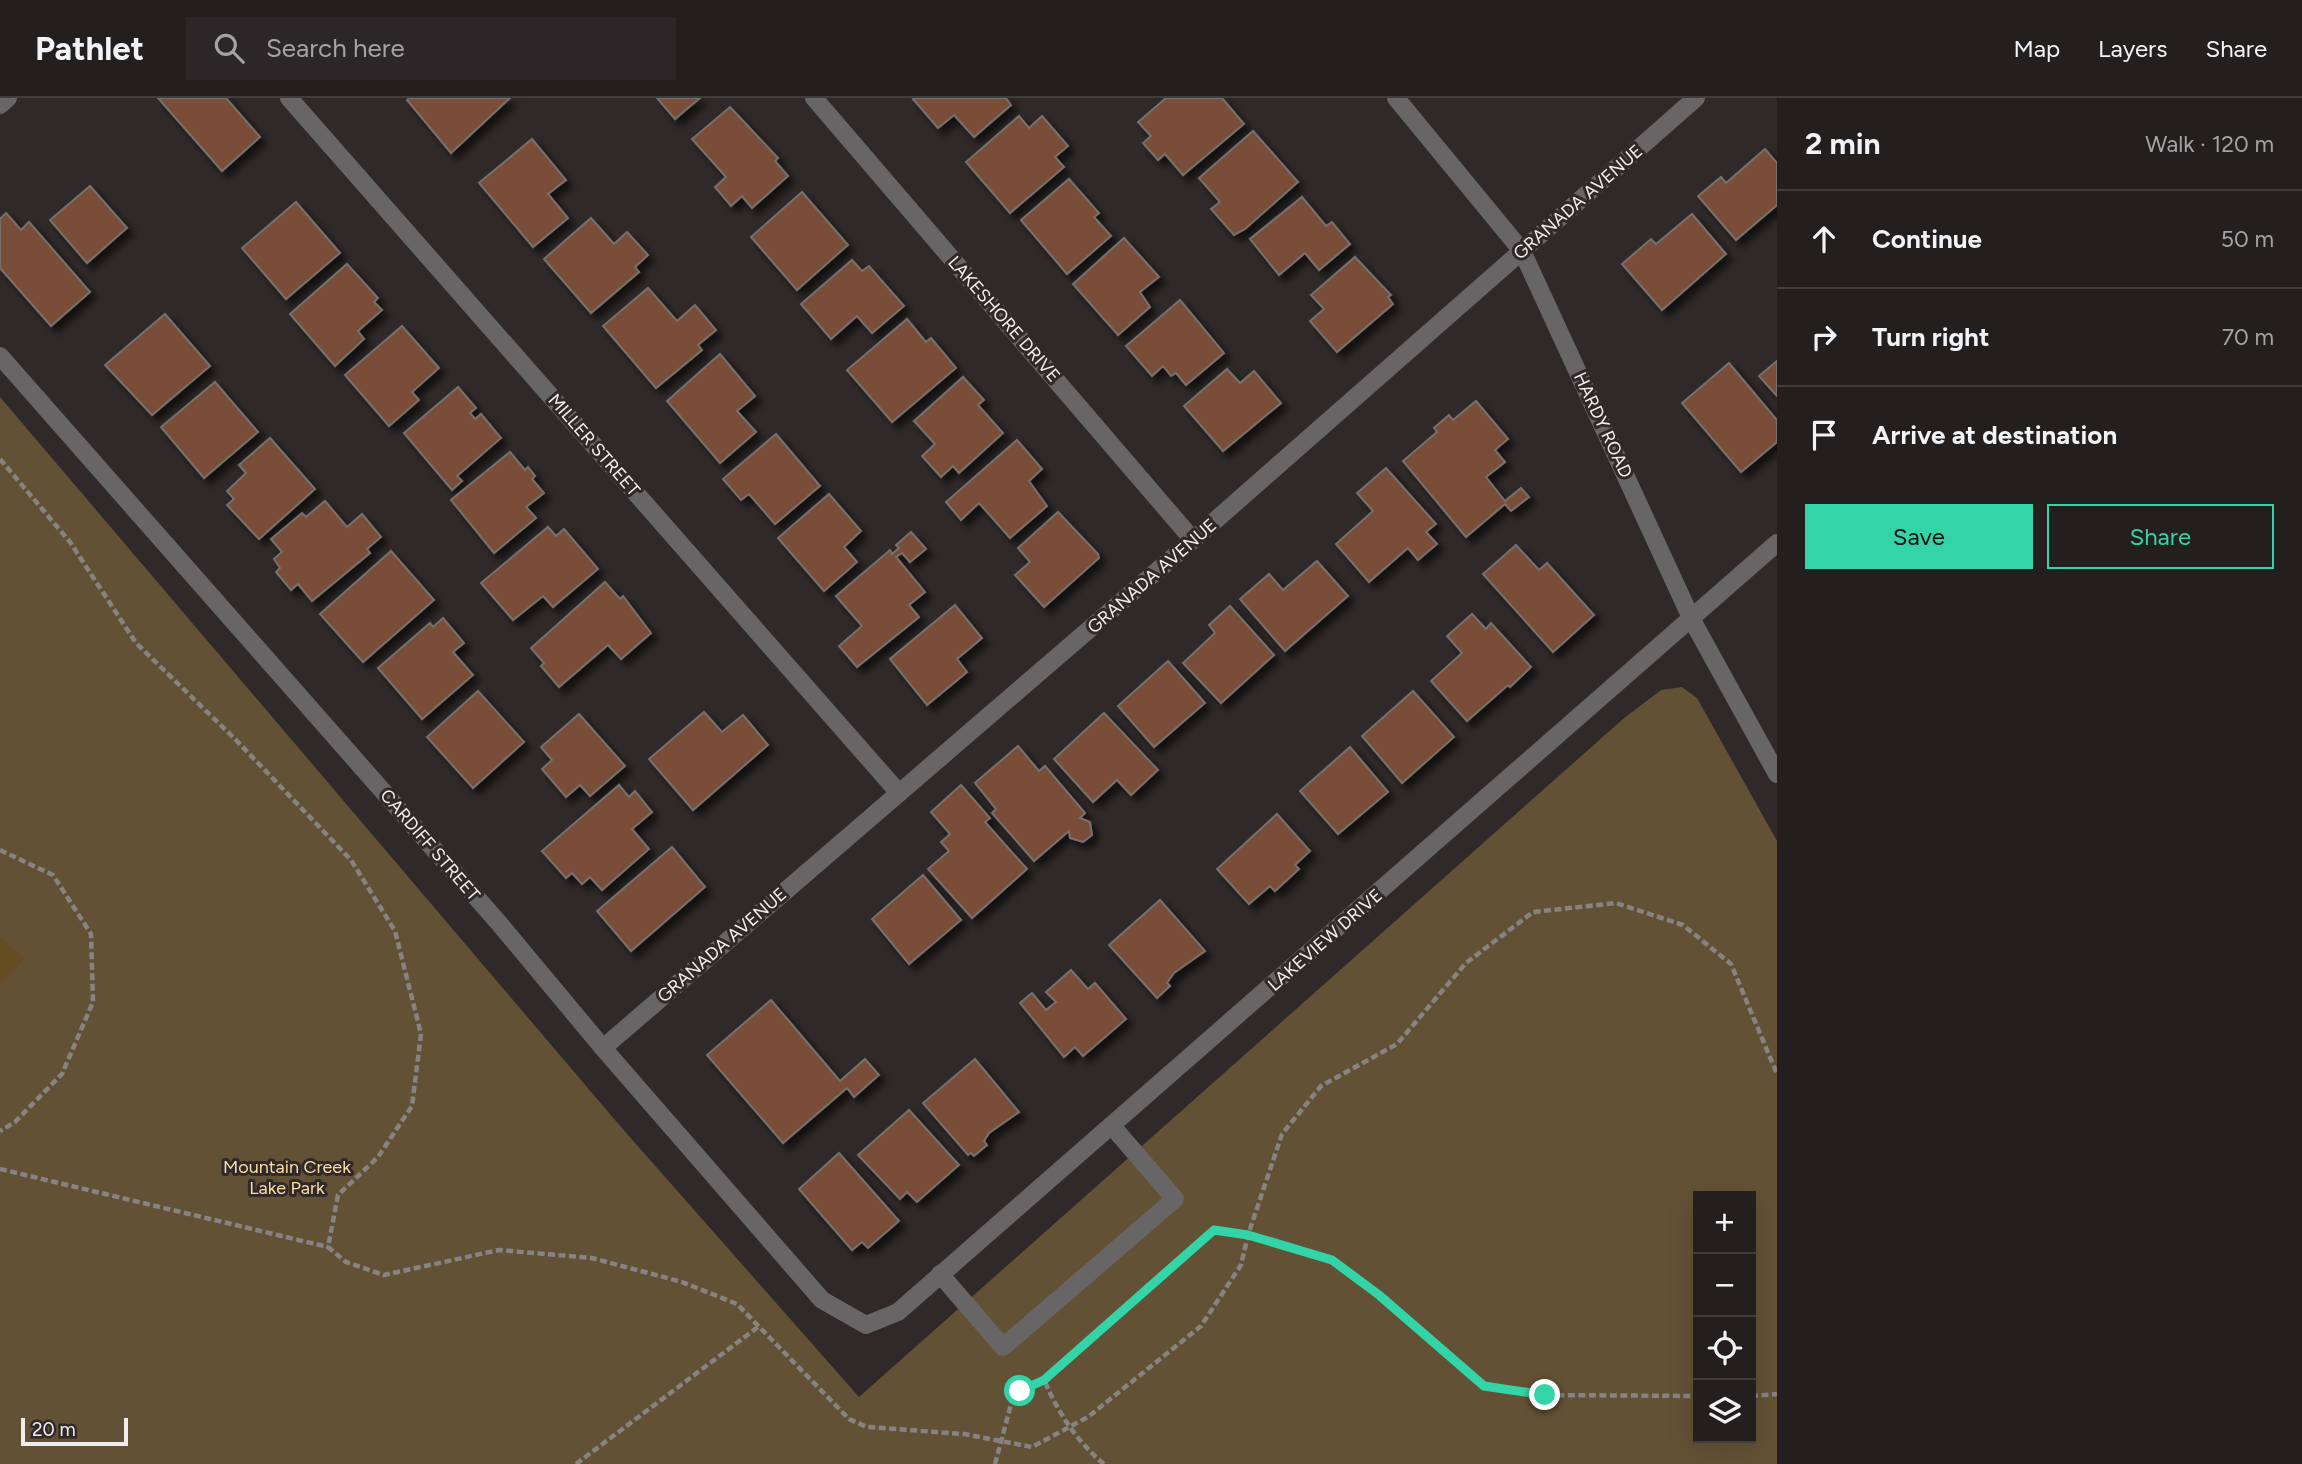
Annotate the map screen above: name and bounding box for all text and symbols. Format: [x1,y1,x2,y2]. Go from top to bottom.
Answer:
search box [186,17,676,80]
text: Pathlet [35,29,144,68]
icon: search [210,29,248,67]
text: Search here [266,32,405,64]
text: Map [2013,34,2060,63]
text: Layers [2098,34,2167,63]
text: Share [2205,34,2267,63]
text: 2 min [1805,125,1881,162]
text: Walk · 120 m [2145,130,2274,158]
street label: GRANADA AVENUE [1509,140,1647,264]
icon: ahead [1805,220,1843,258]
text: Continue [1872,223,1982,255]
text: 50 m [2221,225,2274,253]
street label: LAKESHORE DRIVE [943,252,1065,386]
icon: right [1805,318,1843,356]
text: Turn right [1872,321,1989,353]
text: 70 m [2222,323,2274,351]
street label: HARDY ROAD [1569,369,1637,481]
street label: MILLER STREET [543,389,645,501]
icon: arrive [1805,416,1843,454]
text: Arrive at destination [1872,419,2117,451]
button: Save [1805,504,2033,569]
button: Share [2047,504,2274,569]
street label: GRANADA AVENUE [1083,514,1221,638]
street label: CARDIFF STREET [375,784,485,906]
street label: GRANADA AVENUE [653,883,791,1007]
street label: LAKEVIEW DRIVE [1263,884,1387,996]
park label: Mountain Creek Lake Park [223,1156,351,1199]
map controls [1693,1191,1756,1443]
button: + [1693,1191,1756,1254]
button: − [1693,1254,1756,1317]
button: locate [1693,1317,1756,1380]
route start [1004,1375,1035,1406]
route end [1529,1379,1560,1410]
button: layers [1693,1380,1756,1443]
scale bar [21,1415,128,1447]
text: 20 m [32,1418,76,1441]

